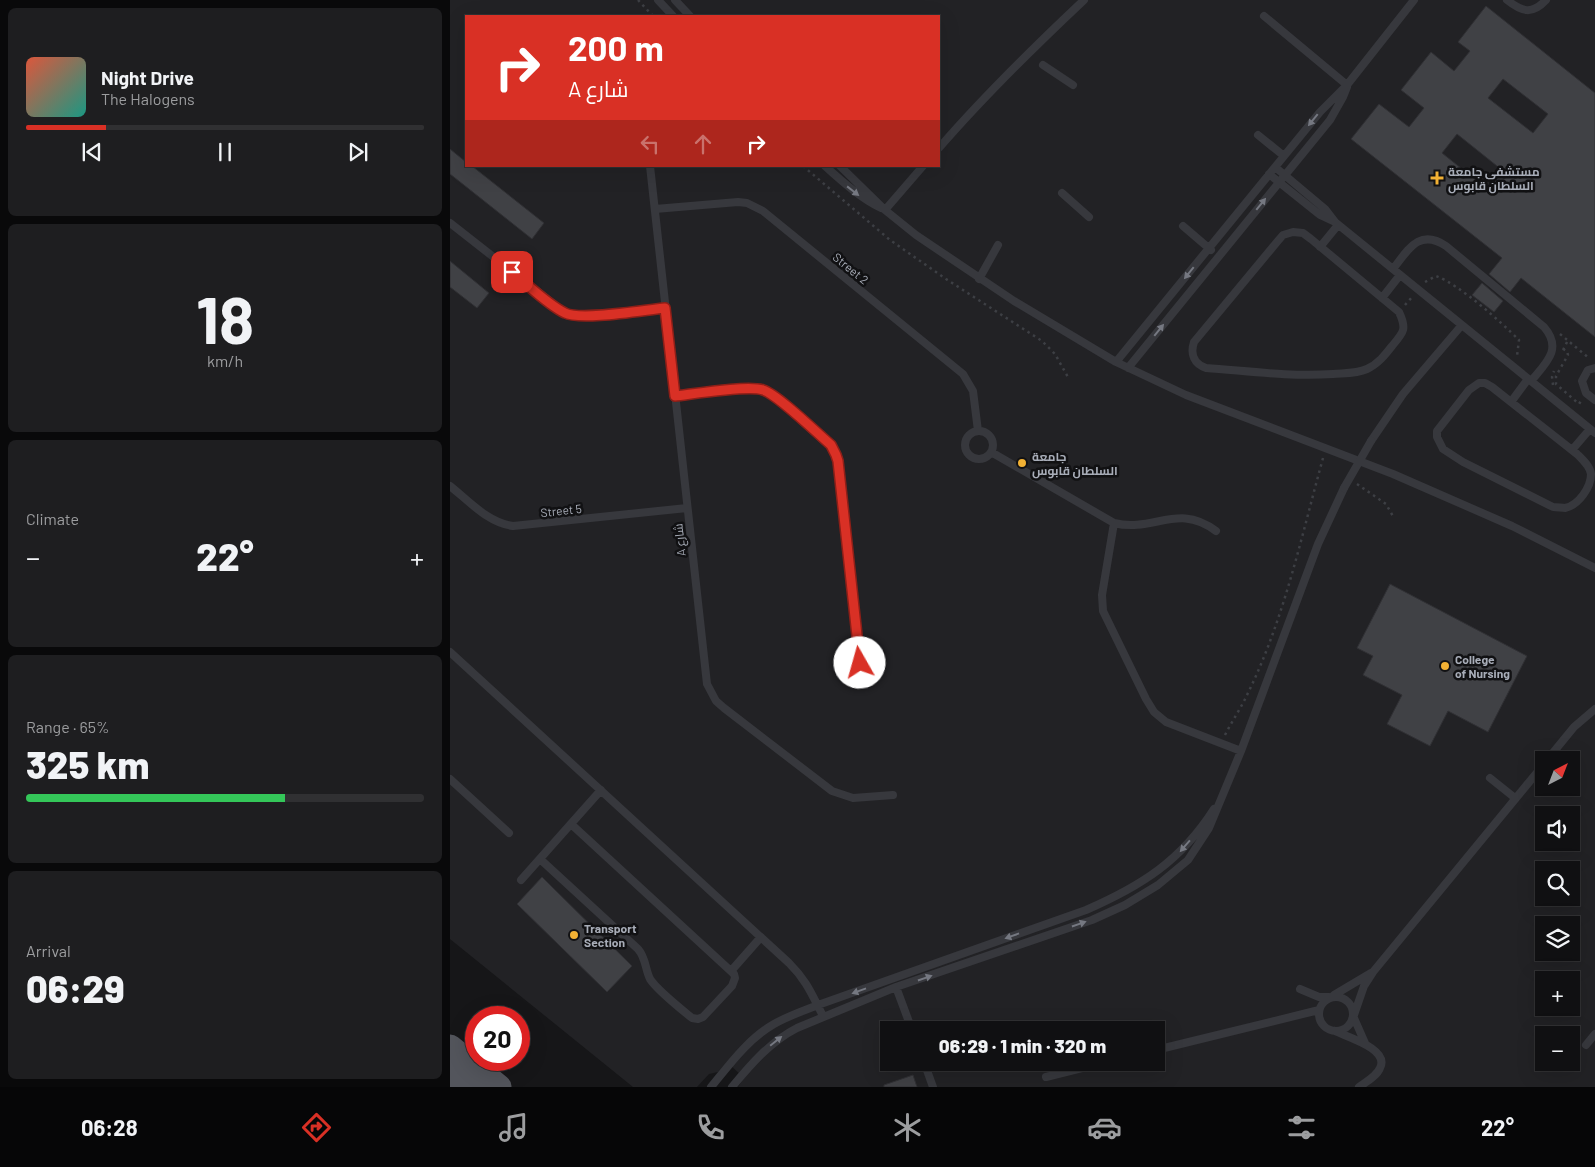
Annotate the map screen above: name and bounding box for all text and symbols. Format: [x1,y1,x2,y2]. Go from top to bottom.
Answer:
text: 200 m [568,26,664,68]
icon: right [485,35,550,100]
text: Night Drive [101,66,194,89]
text: A شارع [568,75,628,101]
text: The Halogens [101,89,195,108]
one-way arrow [1308,113,1319,126]
icon: left [636,130,664,158]
icon: ahead [689,130,717,158]
icon: right [742,130,770,158]
icon: previous [78,138,106,166]
icon: pause [211,138,239,166]
icon: next [344,138,372,166]
place label: مستشفى جامعة السلطان قابوس [1448,164,1540,194]
marker: مستشفى جامعة السلطان قابوس [1430,171,1444,185]
one-way arrow [846,185,859,196]
one-way arrow [1256,198,1267,211]
street label: Street 2 [830,249,872,287]
pin [491,251,533,293]
icon: arrive [498,258,526,286]
one-way arrow [1183,266,1194,279]
text: 18 [196,279,254,357]
one-way arrow [1153,324,1164,337]
text: km/h [207,351,243,370]
place label: جامعة السلطان قابوس [1032,449,1118,479]
marker: جامعة السلطان قابوس [1016,457,1028,469]
street label: Street 5 [540,501,582,519]
text: Climate [26,509,79,528]
street label: A شارع [670,523,690,557]
text: 22° [196,533,254,579]
text: − [26,540,40,574]
text: + [410,540,424,574]
position arrow [833,636,885,688]
place label: College of Nursing [1455,652,1510,680]
marker: College of Nursing [1439,660,1451,672]
text: Range · 65% [26,717,109,736]
text: 325 km [26,741,149,787]
north arrow [1535,751,1580,796]
map controls [1535,751,1580,1071]
button: sound [1535,806,1580,851]
one-way arrow [1180,840,1191,852]
button: search [1535,861,1580,906]
button: layers [1535,916,1580,961]
one-way arrow [1071,920,1086,928]
place label: Transport Section [584,921,637,949]
marker: Transport Section [568,929,580,941]
one-way arrow [1004,932,1019,940]
text: Arrival [26,941,71,960]
text: 06:29 [26,965,124,1011]
button: + [1535,971,1580,1016]
one-way arrow [918,973,933,981]
one-way arrow [851,987,866,995]
speed limit sign: 20 [465,1006,530,1071]
button: − [1535,1026,1580,1071]
text: 06:29 · 1 min · 320 m [939,1034,1106,1057]
one-way arrow [769,1035,782,1046]
icon: directions [299,1110,334,1145]
icon: music [496,1110,531,1145]
icon: phone [693,1110,728,1145]
icon: climate [890,1110,925,1145]
icon: car [1087,1110,1122,1145]
icon: filters [1284,1110,1319,1145]
text: 06:28 [81,1114,138,1140]
text: 22° [1481,1114,1514,1140]

